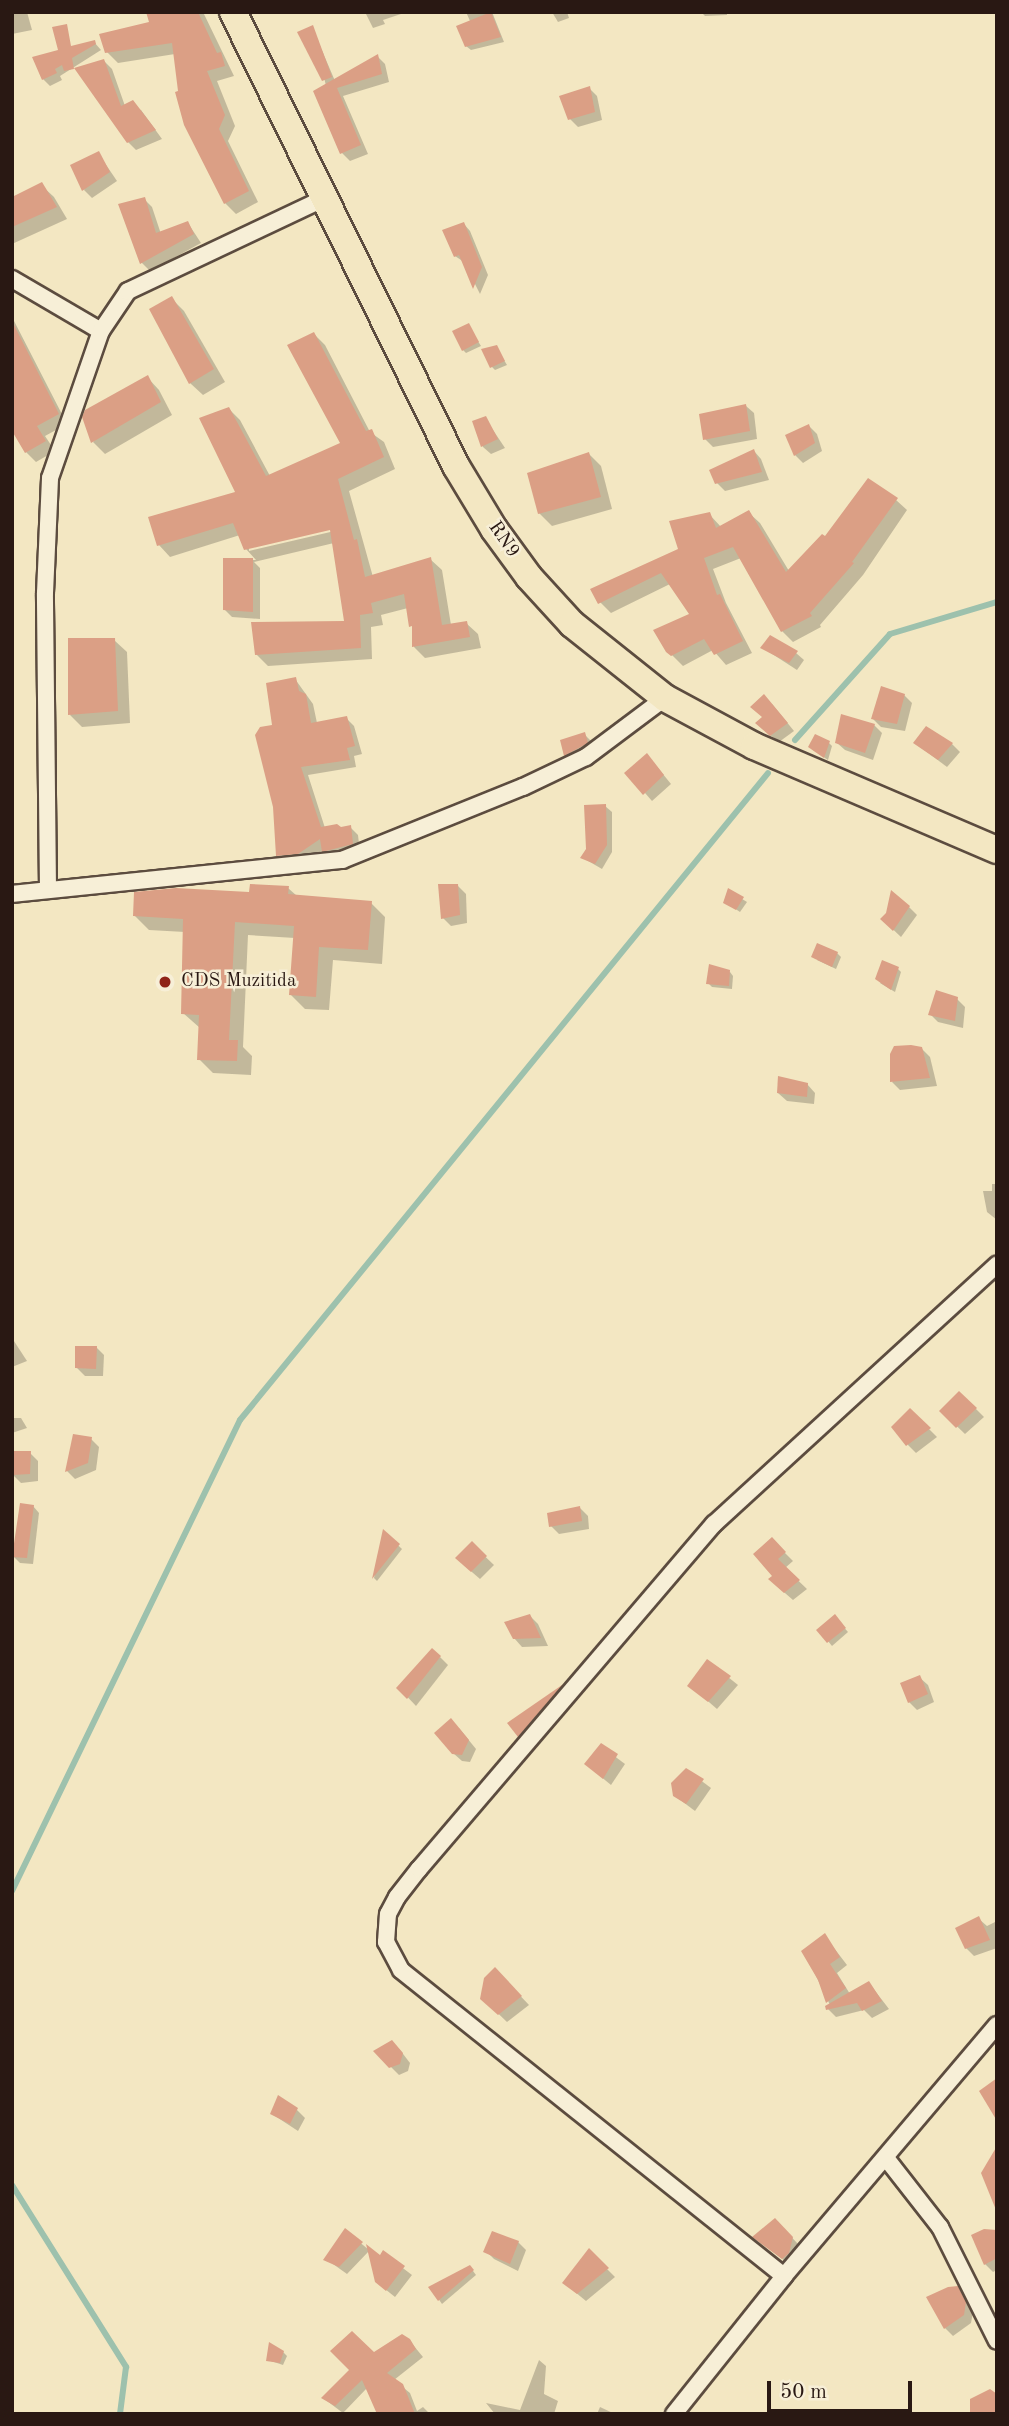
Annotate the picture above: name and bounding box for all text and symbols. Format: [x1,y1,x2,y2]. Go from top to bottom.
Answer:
street label: RN9 [482,517,524,563]
place label: CDS Muzitida [181,971,296,993]
marker: CDS Muzitida [155,972,175,992]
scale bar [771,2366,916,2410]
text: 50 m [780,2382,827,2403]

